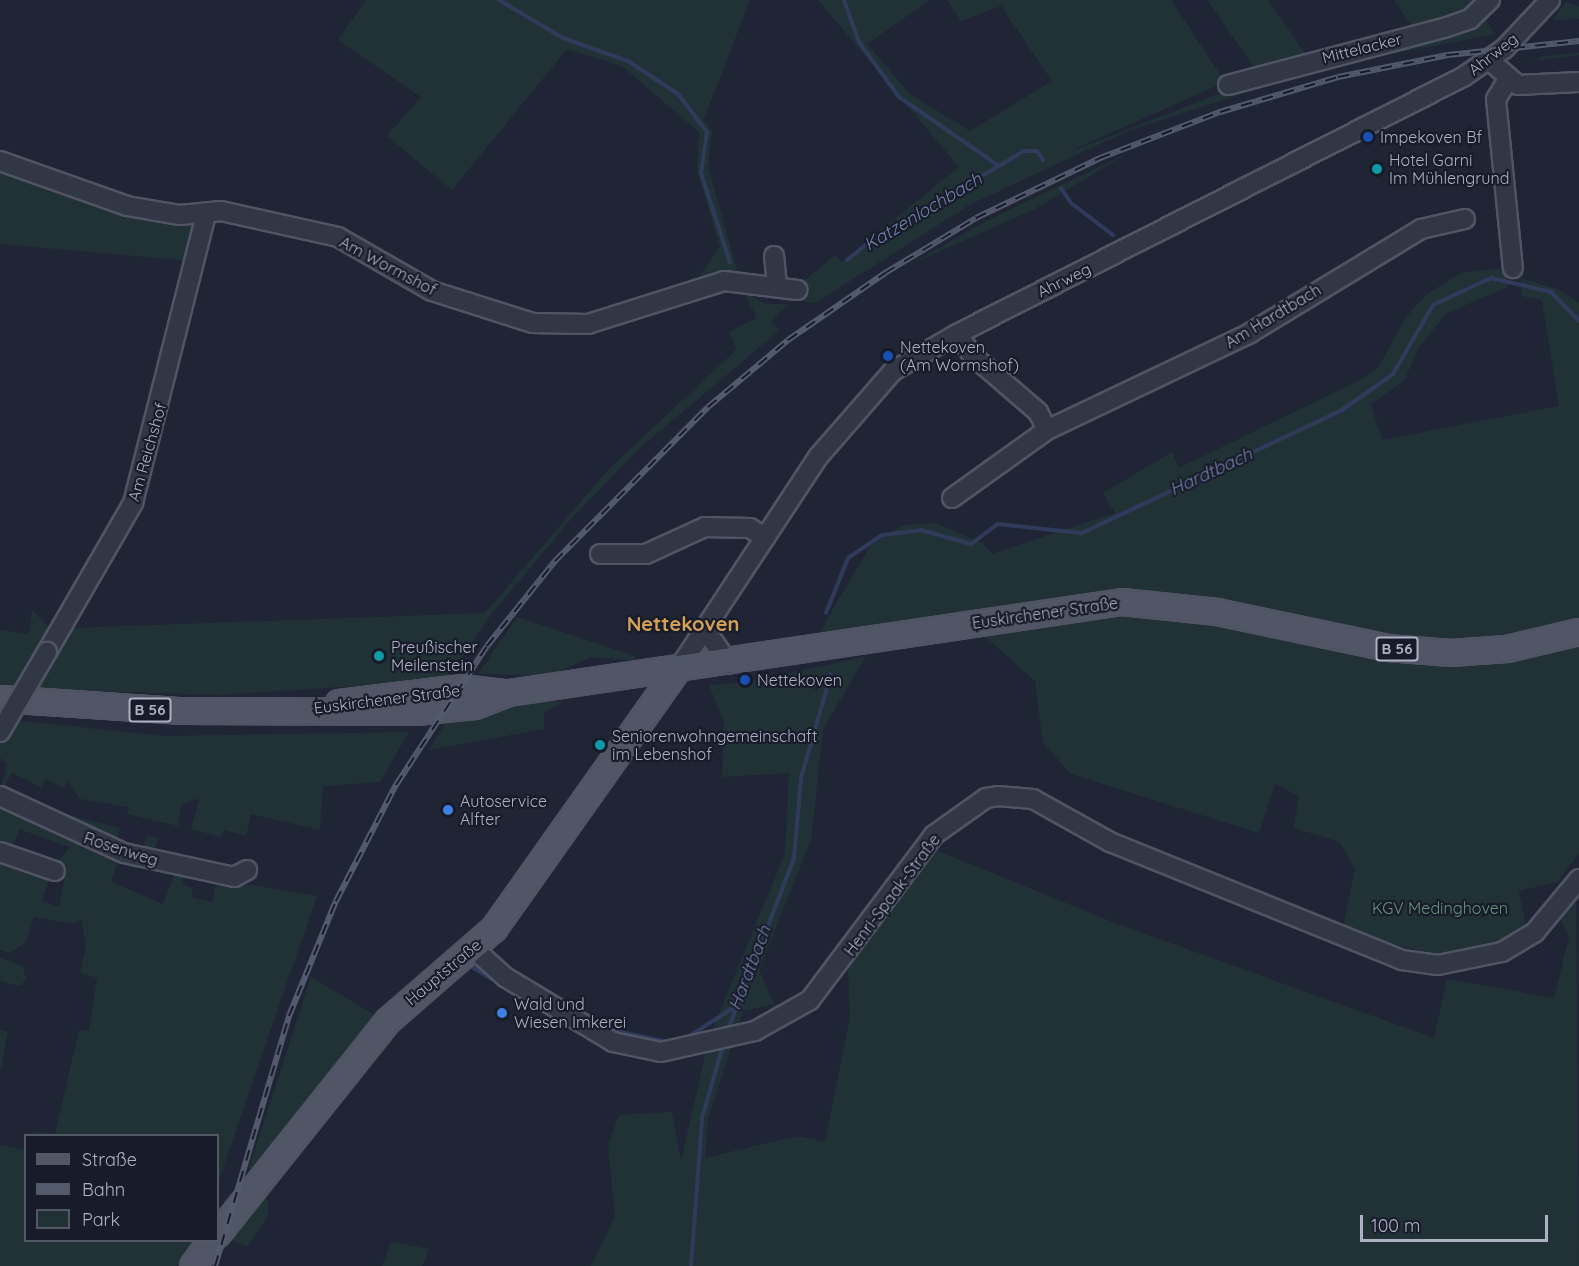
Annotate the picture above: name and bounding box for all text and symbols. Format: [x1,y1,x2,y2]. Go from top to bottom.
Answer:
street label: Mittelacker [1320,29,1404,67]
street label: Ahrweg [1464,29,1522,79]
place label: Impekoven Bf [1380,127,1482,147]
marker: Impekoven Bf [1361,130,1375,144]
place label: Hotel Garni Im Mühlengrund [1389,150,1509,188]
marker: Hotel Garni Im Mühlengrund [1370,162,1384,176]
water label: Katzenlochbach [860,168,986,256]
street label: Am Wormshof [336,232,440,300]
street label: Ahrweg [1034,259,1094,301]
street label: Am Hardtbach [1222,280,1324,352]
place label: Nettekoven (Am Wormshof) [900,337,1019,375]
marker: Nettekoven (Am Wormshof) [881,349,895,363]
street label: Am Reichshof [124,400,170,504]
water label: Hardtbach [1166,443,1256,501]
street label: Euskirchener Straße [971,593,1119,633]
district label: Nettekoven [627,611,739,635]
place label: Preußischer Meilenstein [391,637,478,675]
road number: B 56 [1374,637,1420,661]
marker: Preußischer Meilenstein [372,649,386,663]
place label: Nettekoven [757,670,842,690]
marker: Nettekoven [738,673,752,687]
street label: Euskirchener Straße [313,680,461,718]
road number: B 56 [128,698,172,722]
place label: Seniorenwohngemeinschaft im Lebenshof [612,726,817,764]
marker: Seniorenwohngemeinschaft im Lebenshof [593,738,607,752]
place label: Autoservice Alfter [460,791,547,829]
marker: Autoservice Alfter [441,803,455,817]
street label: Rosenweg [81,828,161,870]
street label: Henri-Spaak-Straße [840,830,944,960]
park label: KGV Medinghoven [1372,898,1508,918]
water label: Hardtbach [724,923,776,1013]
street label: Hauptstraße [401,935,485,1009]
place label: Wald und Wiesen Imkerei [514,994,626,1032]
marker: Wald und Wiesen Imkerei [495,1006,509,1020]
legend [24,1134,219,1242]
text: Straße [82,1148,137,1171]
text: Bahn [82,1178,125,1201]
scale bar [1363,1203,1550,1241]
text: Park [82,1208,120,1231]
text: 100 m [1371,1214,1420,1237]

